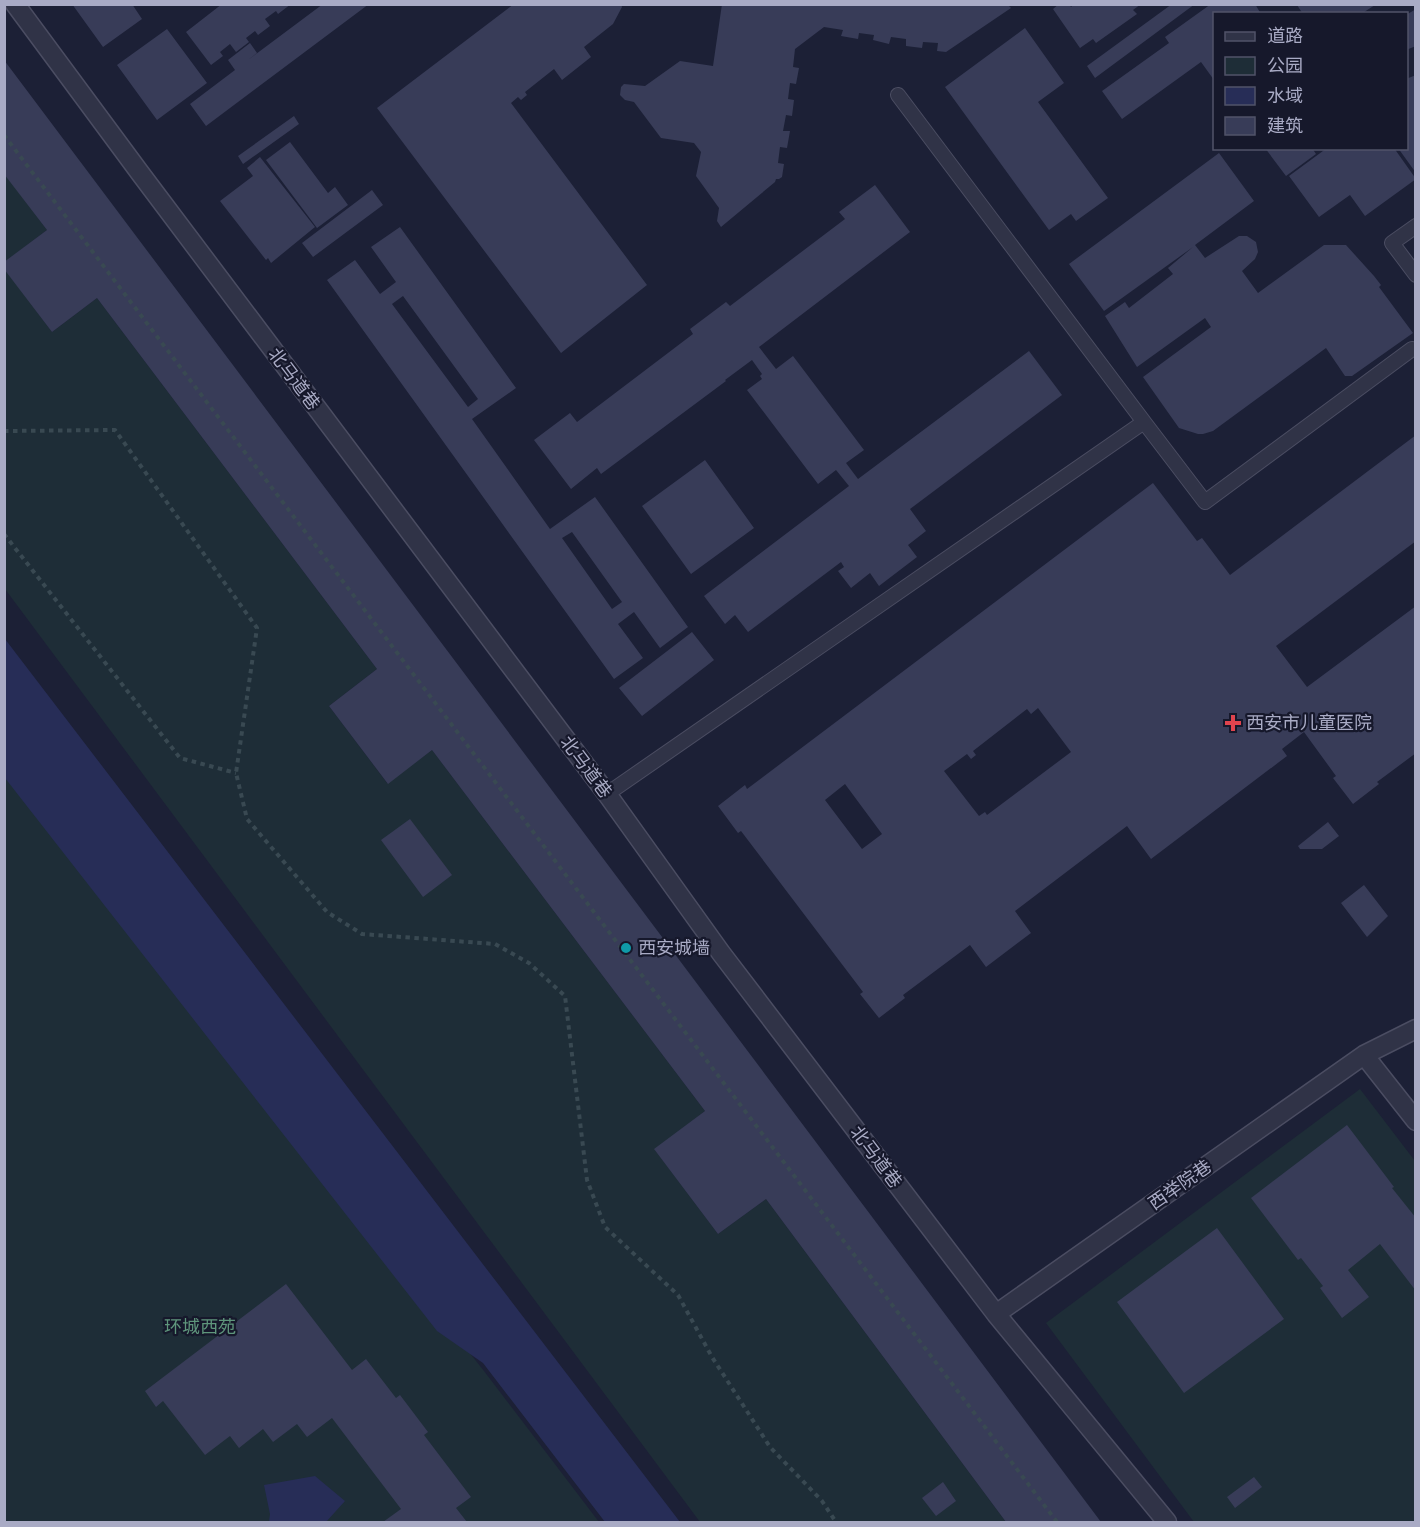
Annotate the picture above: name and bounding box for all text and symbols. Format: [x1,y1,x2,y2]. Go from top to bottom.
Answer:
legend [1213,12,1408,150]
text: 道路 [1267,25,1303,47]
text: 公园 [1267,55,1303,77]
text: 水域 [1267,85,1303,107]
text: 建筑 [1267,115,1303,137]
street label: 北马道巷 [264,344,324,414]
place label: 西安市儿童医院 [1246,712,1372,734]
marker: 西安市儿童医院 [1224,714,1242,732]
street label: 北马道巷 [556,732,616,802]
place label: 西安城墙 [638,937,710,959]
marker: 西安城墙 [619,941,633,955]
street label: 北马道巷 [846,1122,906,1192]
street label: 西举院巷 [1144,1155,1216,1215]
park label: 环城西苑 [164,1316,236,1338]

